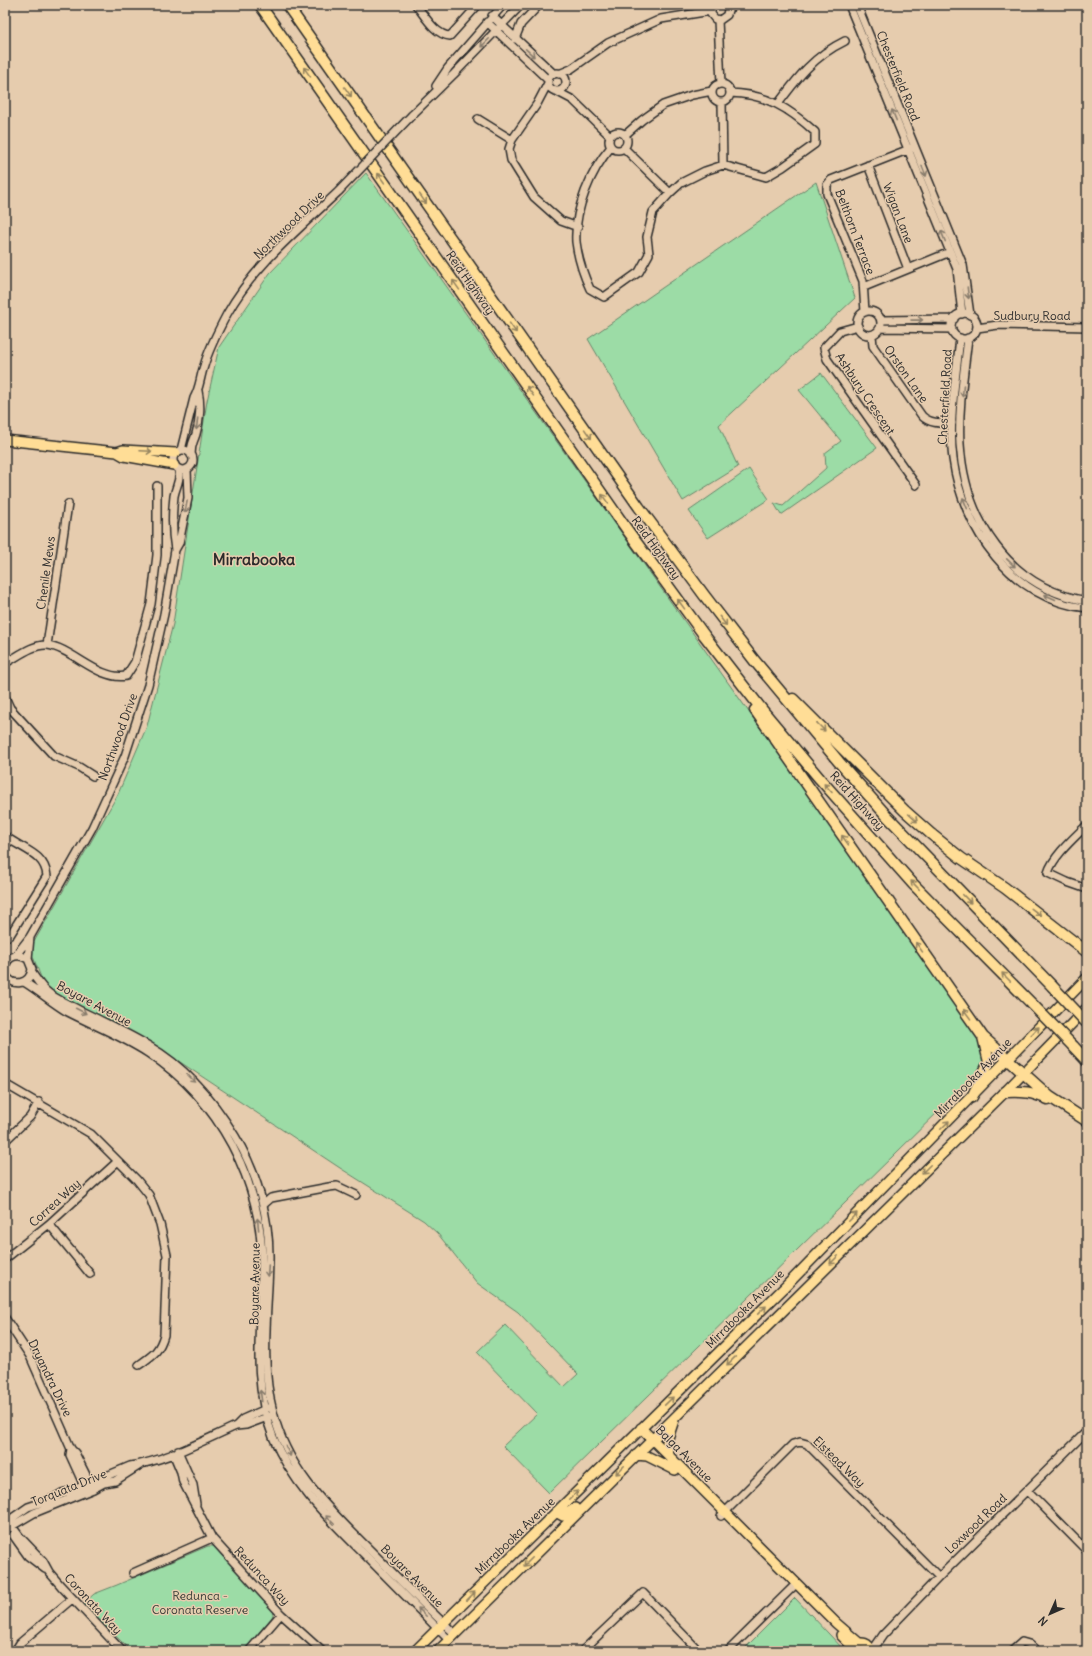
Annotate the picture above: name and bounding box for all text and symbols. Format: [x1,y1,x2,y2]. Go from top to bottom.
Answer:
street label: Chesterfield Road [874,29,923,123]
one-way arrow [480,38,490,48]
one-way arrow [525,48,535,57]
one-way arrow [303,66,311,77]
one-way arrow [344,86,352,97]
one-way arrow [889,110,897,122]
one-way arrow [921,164,929,176]
one-way arrow [377,173,385,184]
street label: Wigan Lane [880,180,917,245]
street label: Northwood Drive [250,187,327,262]
street label: Belthorn Terrace [832,187,879,277]
one-way arrow [419,193,427,204]
one-way arrow [939,230,947,242]
street label: Reid Highway [443,248,498,317]
one-way arrow [452,280,460,291]
one-way arrow [964,286,972,299]
street label: Sudbury Road [993,308,1071,323]
one-way arrow [910,316,923,324]
one-way arrow [509,322,517,333]
street label: Orston Lane [881,342,932,405]
street label: Chesterfield Road [935,349,954,445]
street label: Ashbury Crescent [832,350,898,438]
one-way arrow [959,384,966,397]
one-way arrow [526,386,534,397]
one-way arrow [193,417,201,430]
one-way arrow [584,429,592,440]
one-way arrow [139,447,152,455]
one-way arrow [601,493,609,504]
one-way arrow [960,498,968,510]
one-way arrow [182,500,190,513]
street label: Reid Highway [628,513,684,582]
street label: Chenile Mews [33,535,58,611]
district label: Mirrabooka [213,549,295,569]
one-way arrow [1006,558,1016,568]
one-way arrow [1044,593,1056,600]
one-way arrow [677,599,685,610]
one-way arrow [719,615,728,626]
street label: Northwood Drive [95,691,140,783]
one-way arrow [816,722,826,732]
street label: Reid Highway [827,768,888,833]
one-way arrow [823,783,833,793]
one-way arrow [908,814,919,823]
one-way arrow [841,835,849,846]
one-way arrow [910,880,919,890]
one-way arrow [962,894,972,904]
one-way arrow [1031,908,1042,916]
one-way arrow [915,941,923,952]
one-way arrow [1001,972,1011,982]
street label: Boyare Avenue [54,978,134,1030]
one-way arrow [75,1008,87,1015]
one-way arrow [963,1009,971,1020]
one-way arrow [1030,1026,1040,1036]
street label: Mirrabooka Avenue [931,1035,1014,1121]
one-way arrow [186,1074,196,1083]
one-way arrow [940,1120,950,1130]
one-way arrow [921,1164,931,1174]
street label: Correa Way [26,1176,84,1230]
one-way arrow [849,1212,858,1222]
one-way arrow [255,1218,262,1231]
street label: Boyare Avenue [246,1243,263,1325]
one-way arrow [829,1256,839,1265]
one-way arrow [265,1264,272,1277]
street label: Mirrabooka Avenue [702,1266,787,1351]
one-way arrow [757,1305,767,1314]
street label: Dryandra Drive [25,1337,76,1419]
one-way arrow [726,1356,736,1366]
one-way arrow [257,1390,265,1403]
one-way arrow [664,1396,674,1405]
street label: Balga Avenue [653,1422,716,1485]
street label: Elstead Way [810,1433,868,1490]
one-way arrow [285,1444,292,1456]
one-way arrow [615,1465,625,1475]
street label: Torquata Drive [29,1466,109,1509]
one-way arrow [569,1490,579,1500]
street label: Loxwood Road [942,1491,1010,1557]
street label: Mirrabooka Avenue [472,1494,558,1577]
one-way arrow [325,1515,335,1525]
street label: Boyare Avenue [378,1541,447,1610]
street label: Redunca Way [231,1543,293,1608]
one-way arrow [523,1557,533,1567]
street label: Coronata Way [61,1570,125,1637]
park label: Redunca - Coronata Reserve [152,1588,248,1617]
one-way arrow [466,1591,476,1601]
north arrow [1030,1594,1070,1634]
one-way arrow [417,1607,427,1617]
text: N [1035,1613,1051,1629]

